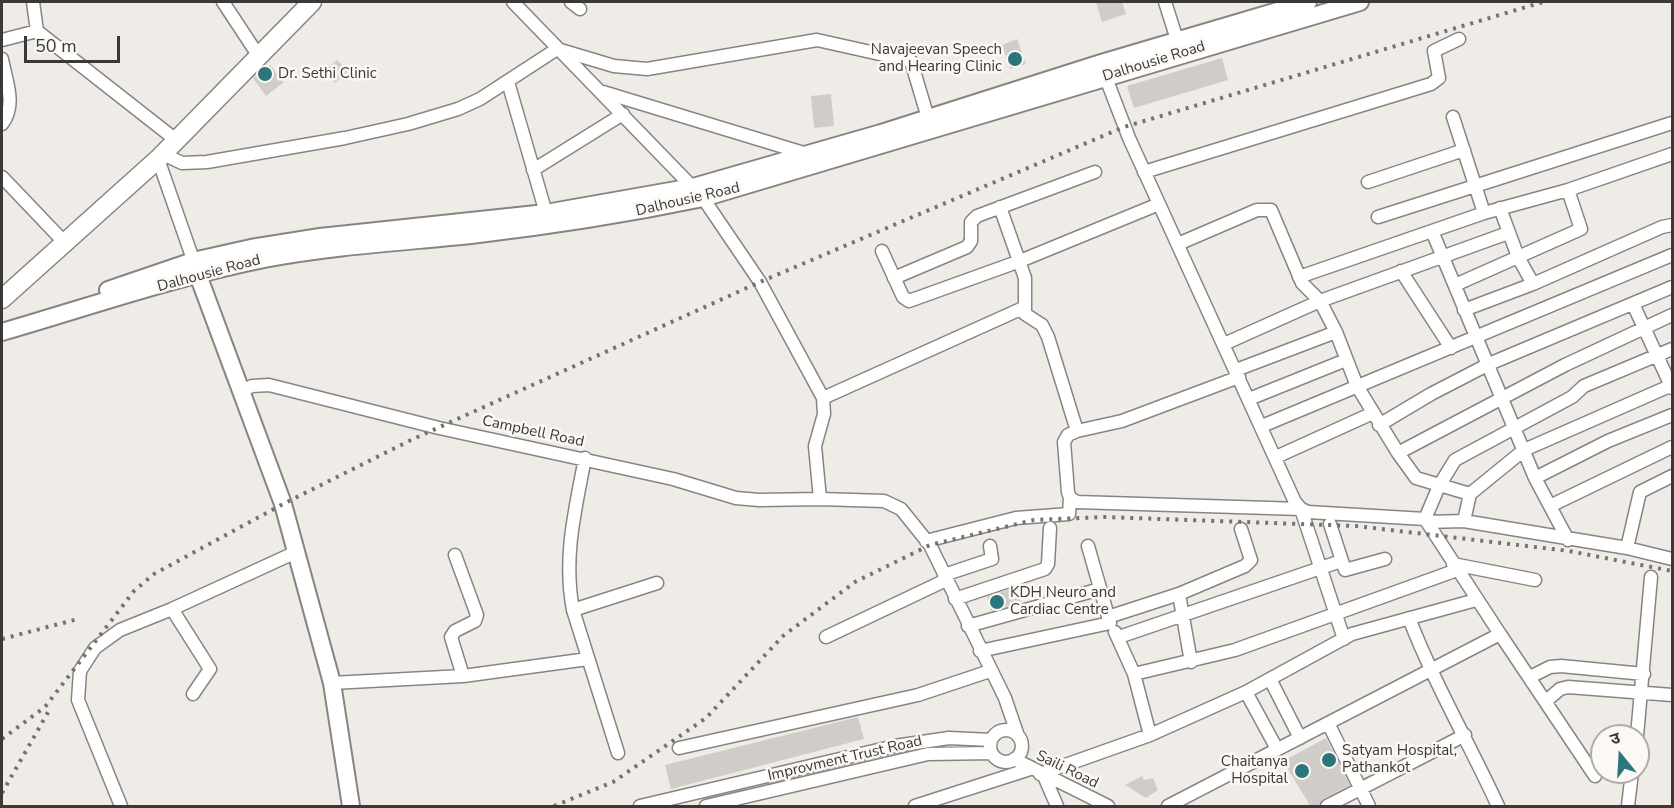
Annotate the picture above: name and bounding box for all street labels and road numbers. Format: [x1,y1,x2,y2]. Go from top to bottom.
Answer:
street label: Dalhousie Road [1101,38,1207,86]
street label: Dalhousie Road [634,179,742,221]
street label: Dalhousie Road [155,252,263,296]
street label: Campbell Road [480,412,586,452]
street label: Improvment Trust Road [766,732,924,786]
street label: Saili Road [1033,747,1101,793]

